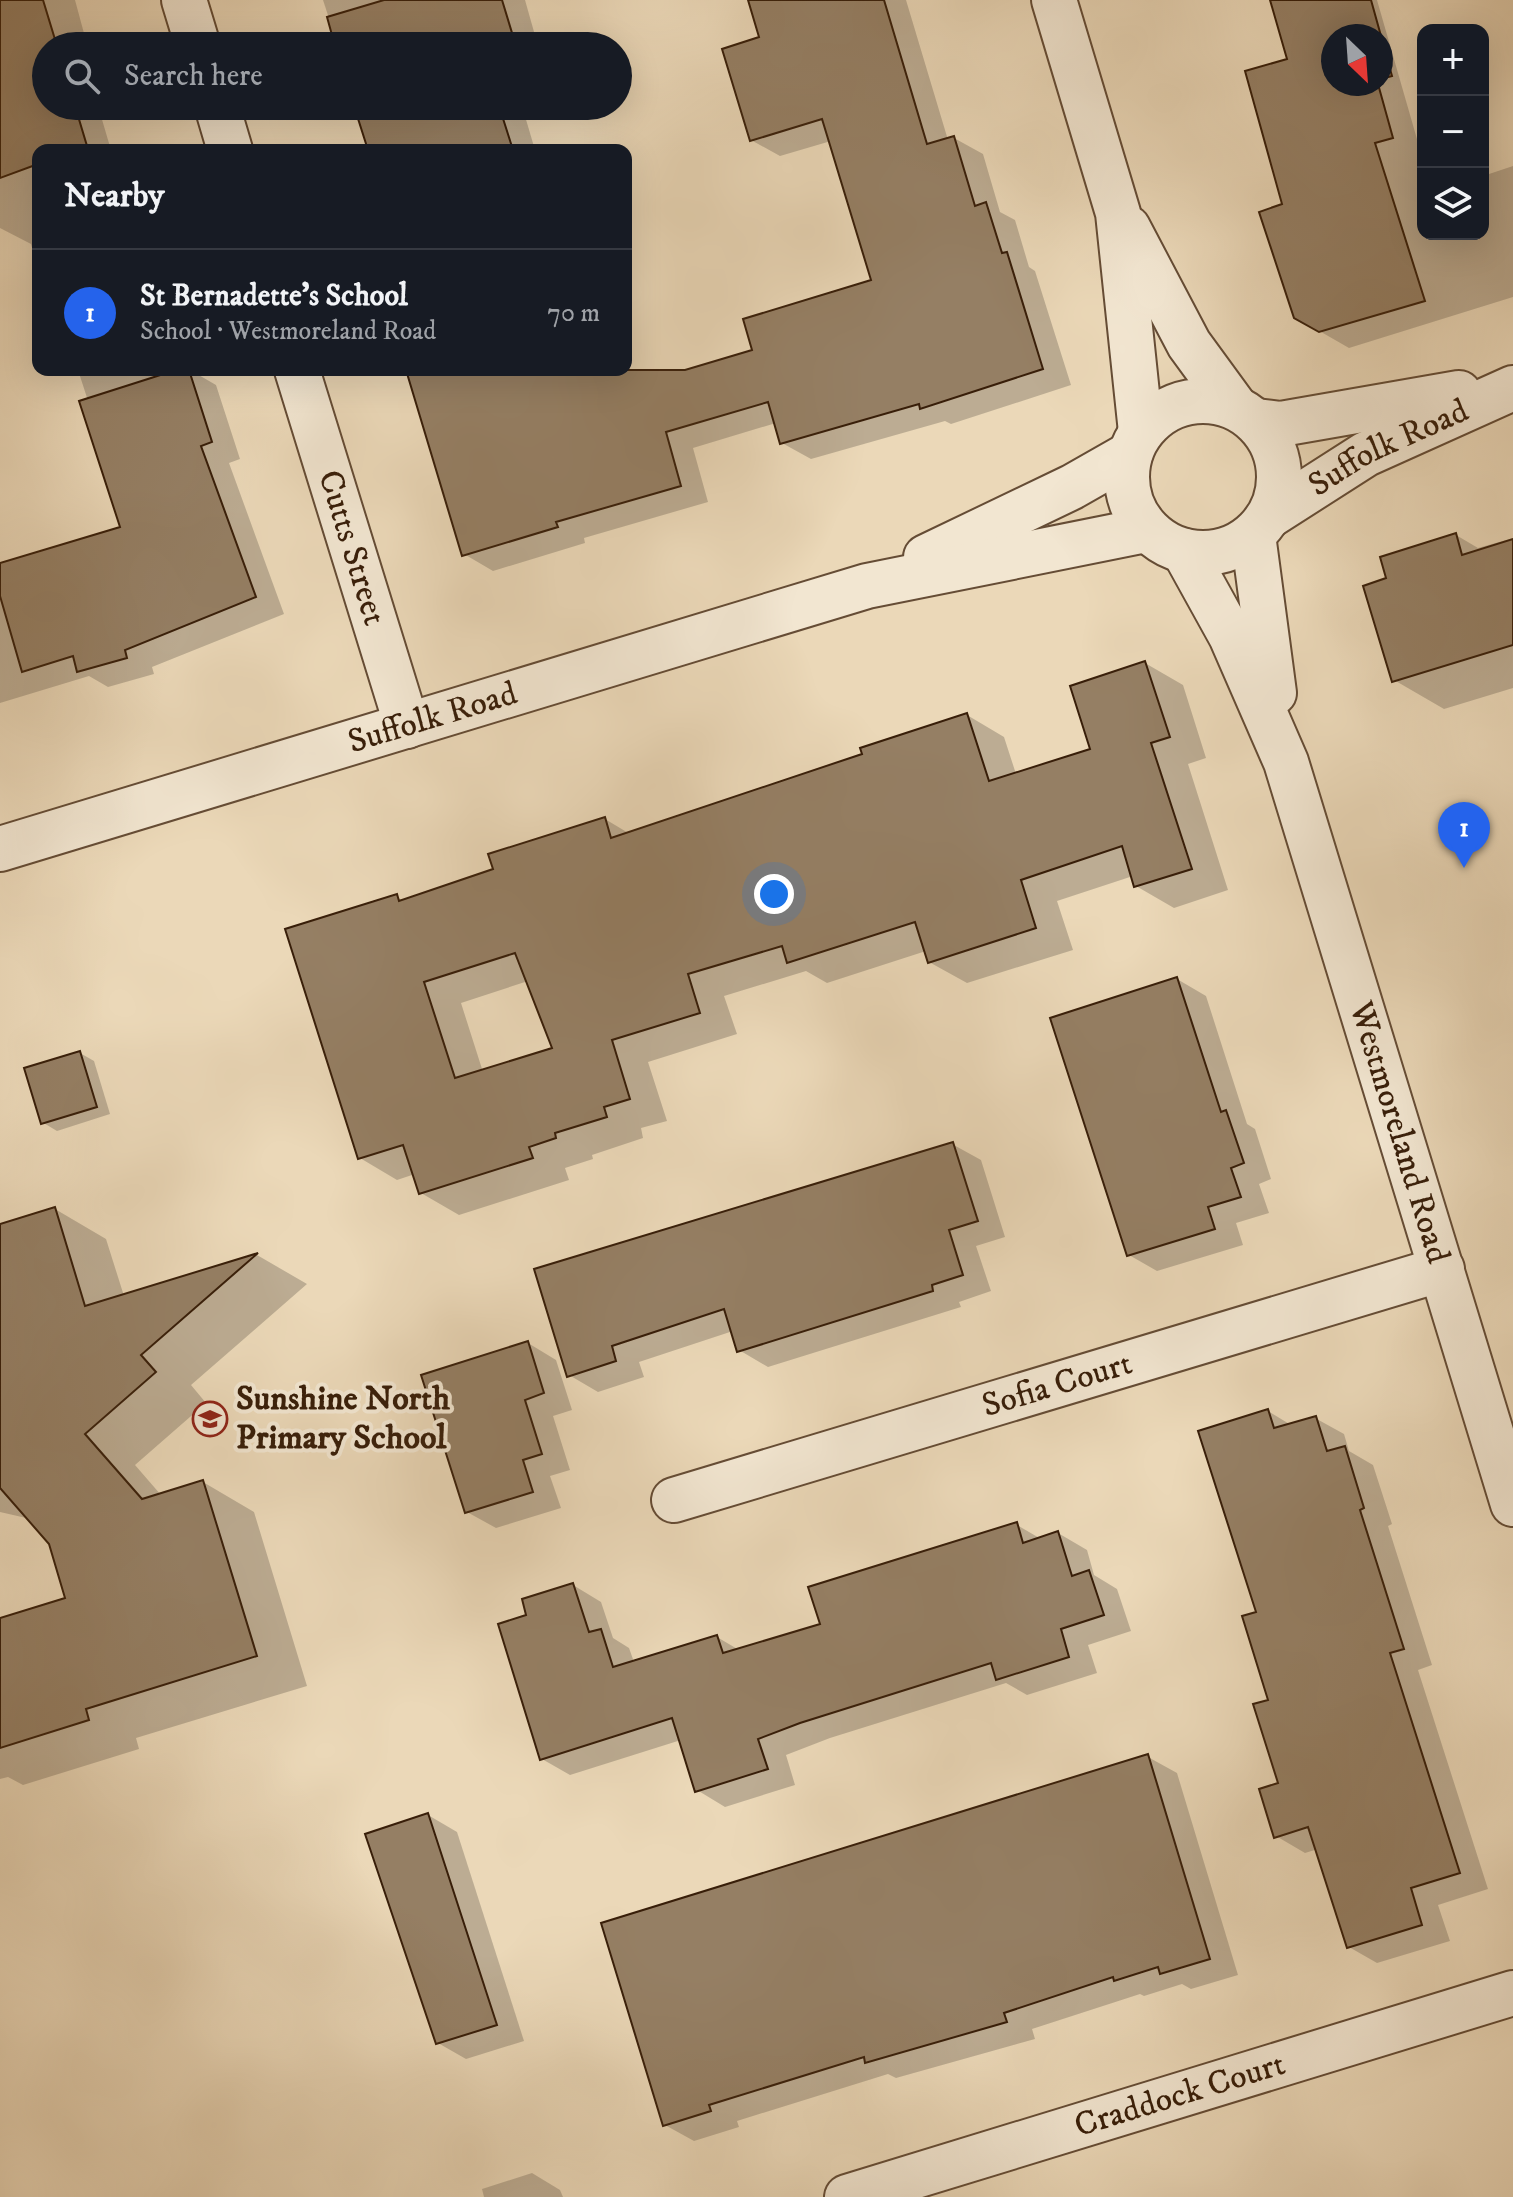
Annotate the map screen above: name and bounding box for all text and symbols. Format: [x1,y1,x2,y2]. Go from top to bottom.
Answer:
north arrow [1321,24,1393,96]
map controls [1417,24,1489,240]
button: + [1417,24,1489,96]
search box [32,32,632,120]
icon: search [60,54,104,98]
text: Search here [124,58,263,95]
button: − [1417,96,1489,168]
button: layers [1417,168,1489,240]
text: Nearby [64,175,165,217]
text: St Bernadette's School [140,278,408,315]
text: 1 [85,297,95,330]
text: 70 m [547,297,600,330]
text: School · Westmoreland Road [140,315,436,348]
street label: Suffolk Road [1300,390,1475,506]
street label: Cutts Street [308,465,396,630]
street label: Suffolk Road [343,672,522,763]
pin: 1 [1438,802,1490,868]
your location [754,874,794,914]
street label: Westmoreland Road [1339,996,1459,1268]
street label: Sofia Court [977,1342,1137,1427]
place label: Sunshine North Primary School [236,1378,450,1459]
school or university icon: Sunshine North Primary School [191,1400,229,1438]
street label: Craddock Court [1069,2043,1290,2147]

